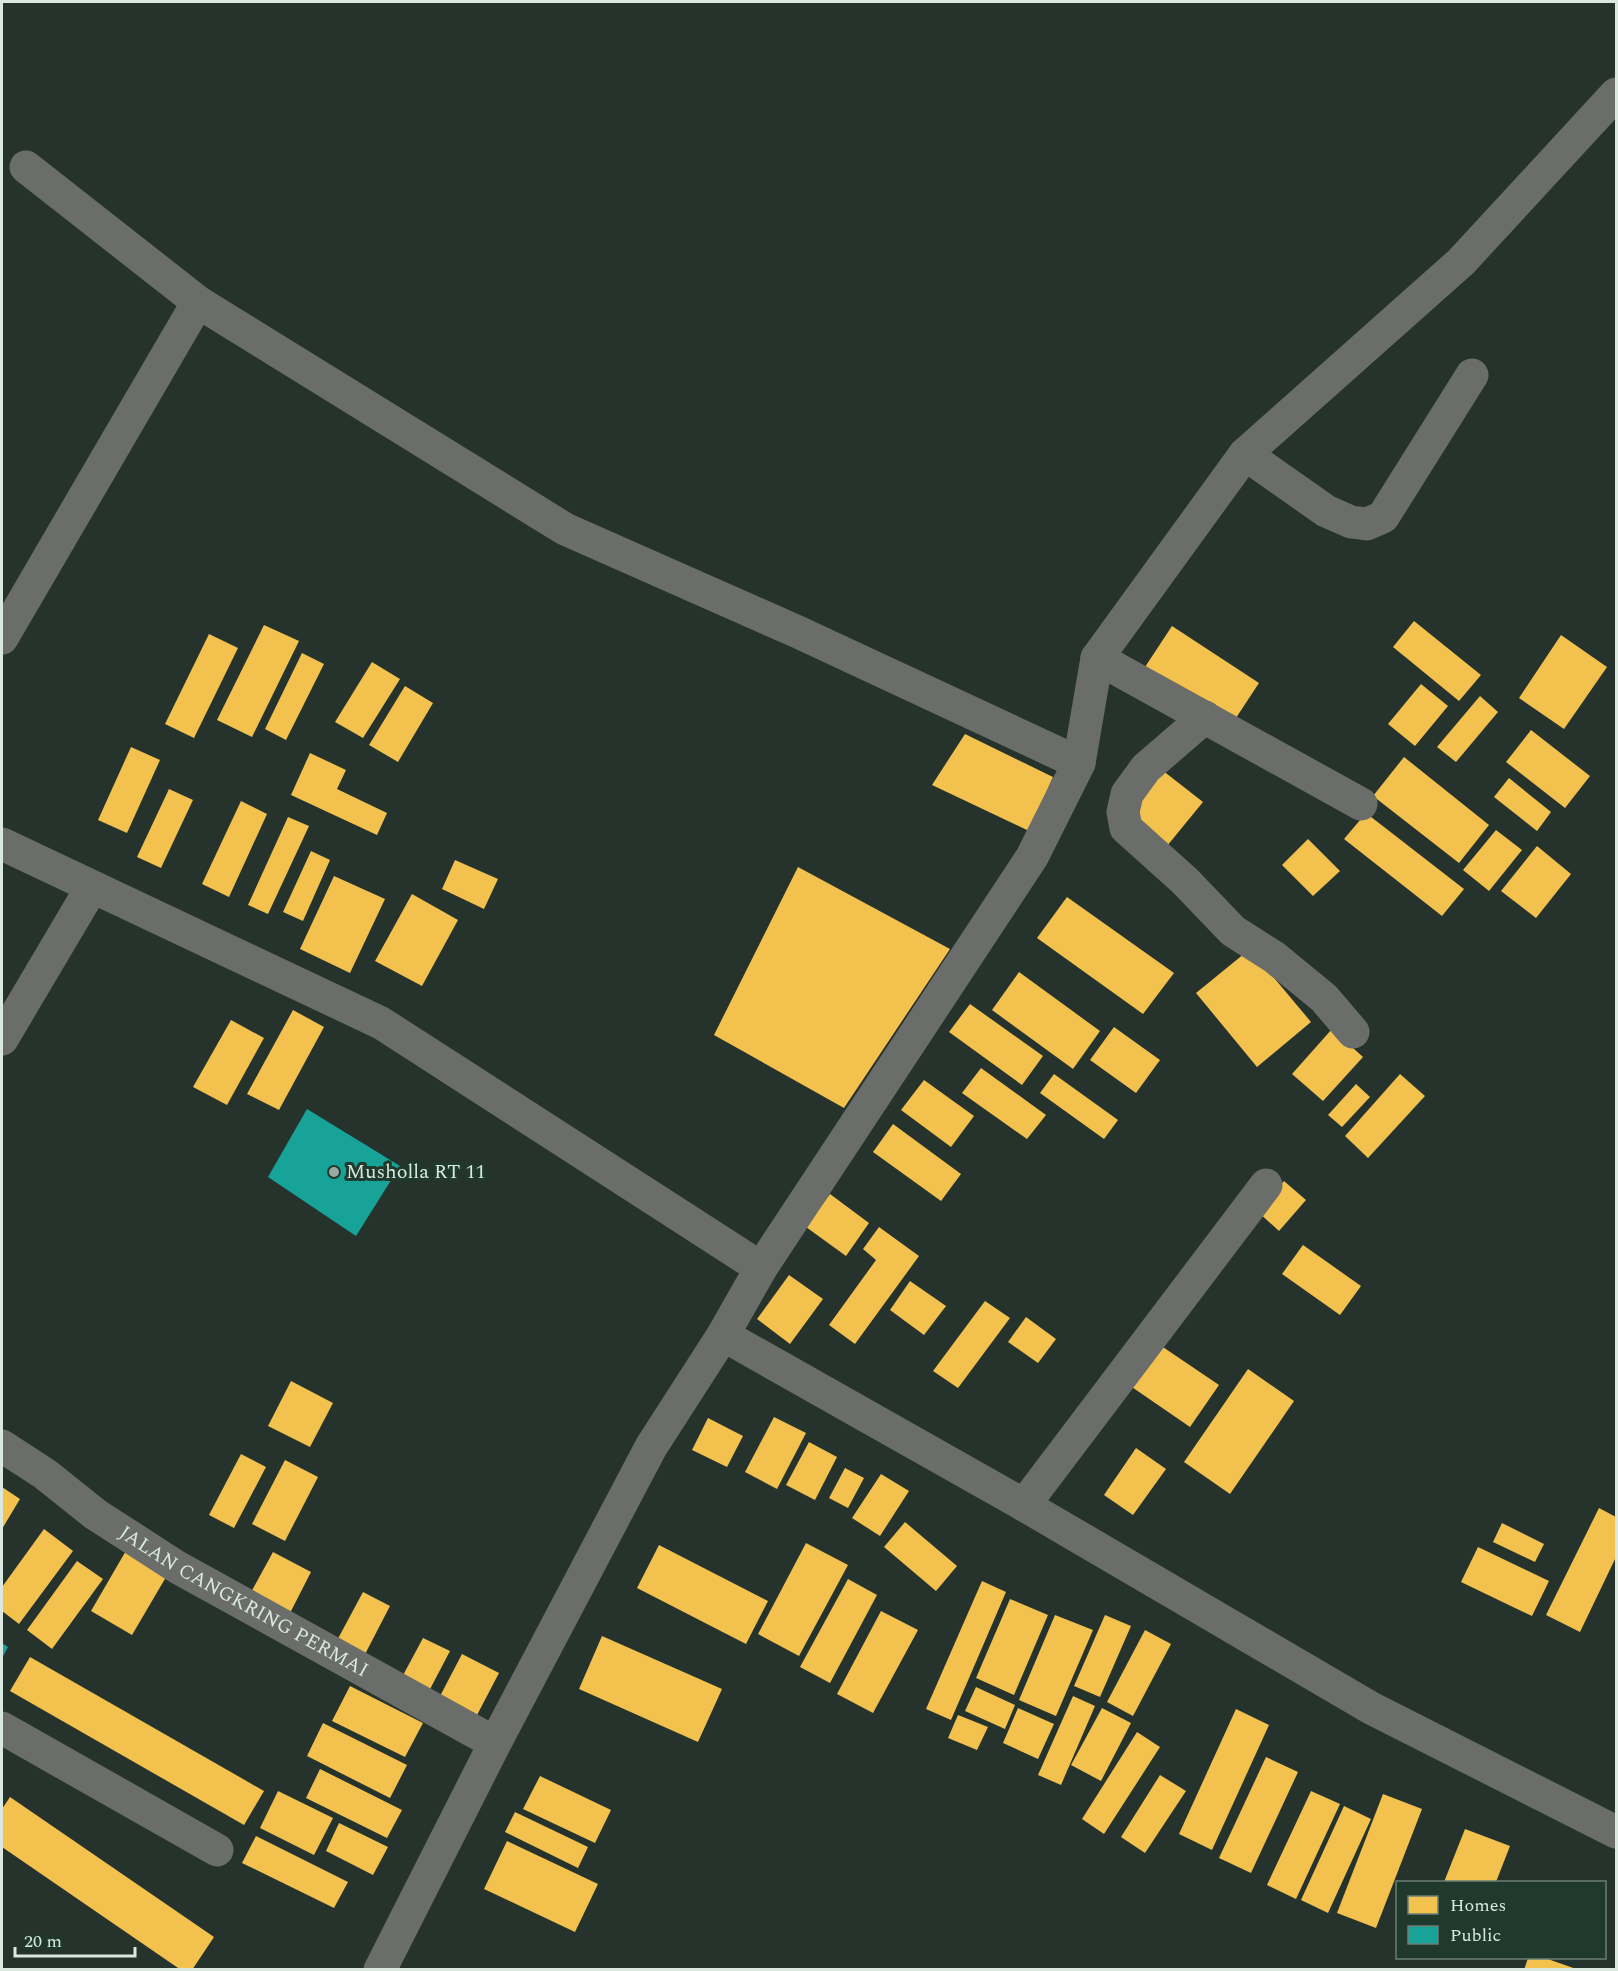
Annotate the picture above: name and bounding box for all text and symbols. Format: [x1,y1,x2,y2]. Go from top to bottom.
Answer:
place label: Musholla RT 11 [346,1157,486,1187]
marker: Musholla RT 11 [327,1165,341,1179]
street label: JALAN CANGKRING PERMAI [113,1518,374,1685]
legend [1396,1881,1606,1959]
text: Homes [1450,1892,1506,1919]
scale bar [15,1920,135,1958]
text: Public [1450,1922,1501,1949]
text: 20 m [24,1928,62,1955]

